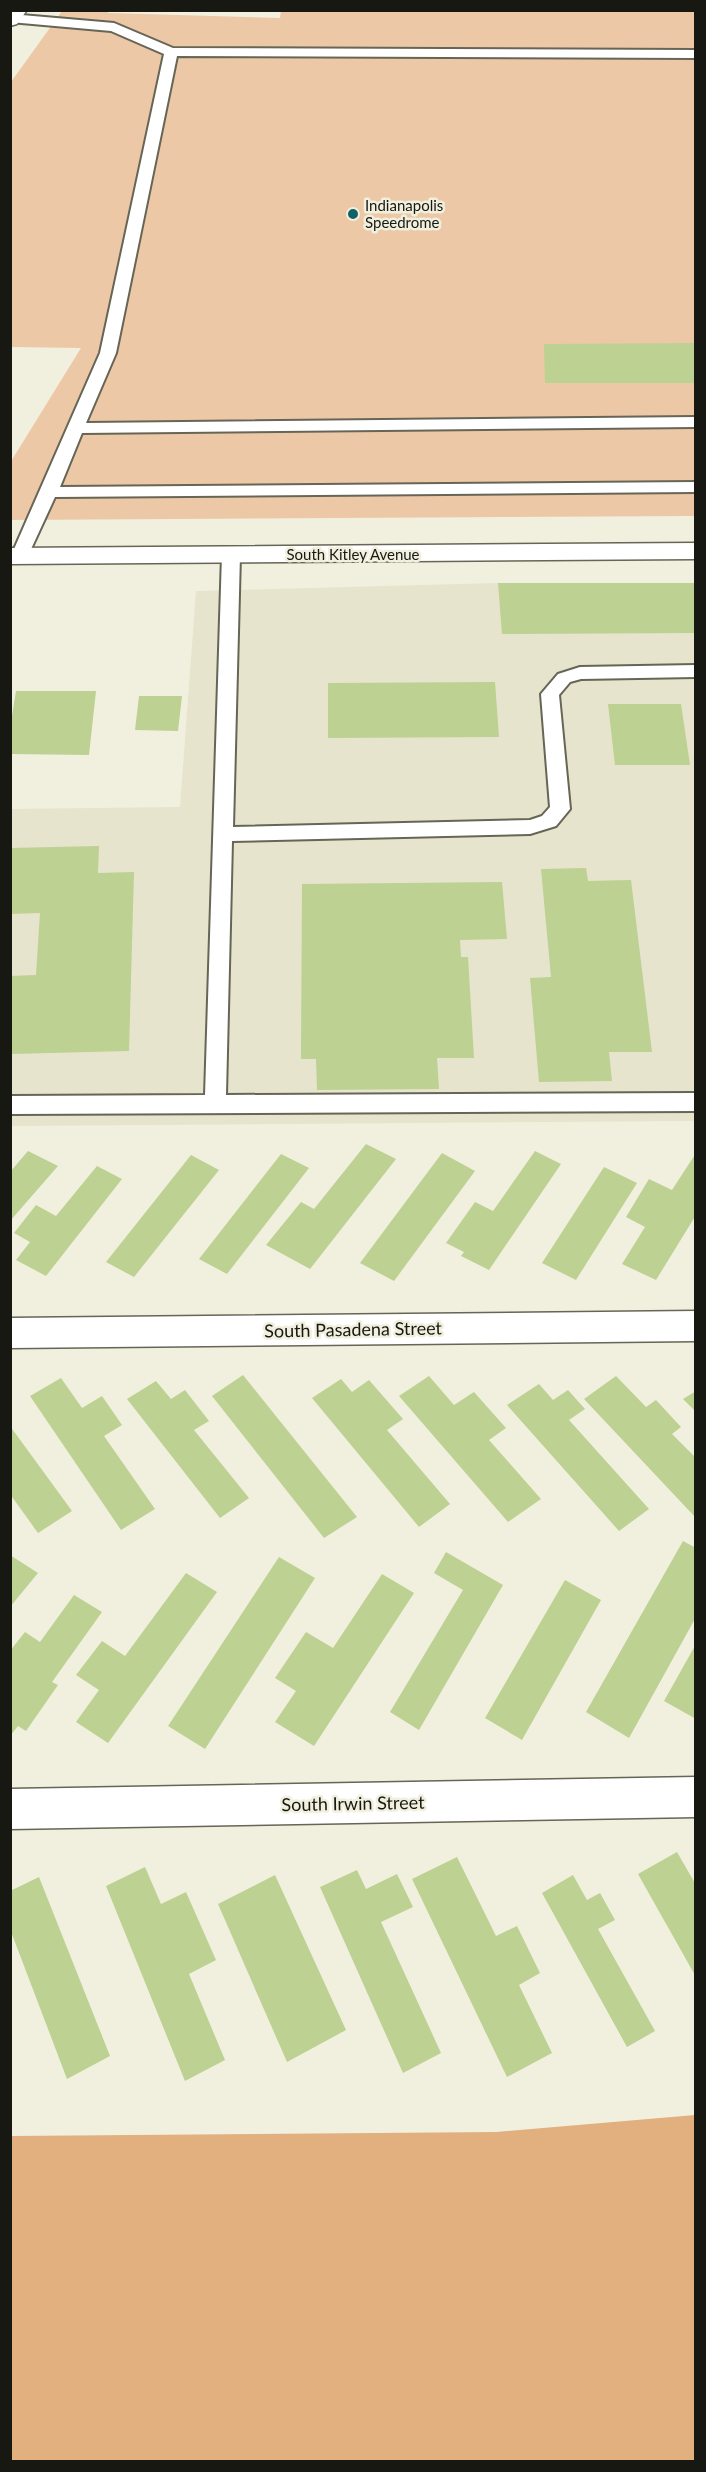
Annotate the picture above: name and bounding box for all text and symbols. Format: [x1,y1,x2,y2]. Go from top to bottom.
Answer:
place label: Indianapolis Speedrome [365,196,443,231]
marker: Indianapolis Speedrome [346,207,360,221]
street label: South Kitley Avenue [286,545,420,563]
street label: South Pasadena Street [264,1316,443,1342]
street label: South Irwin Street [281,1791,425,1815]

